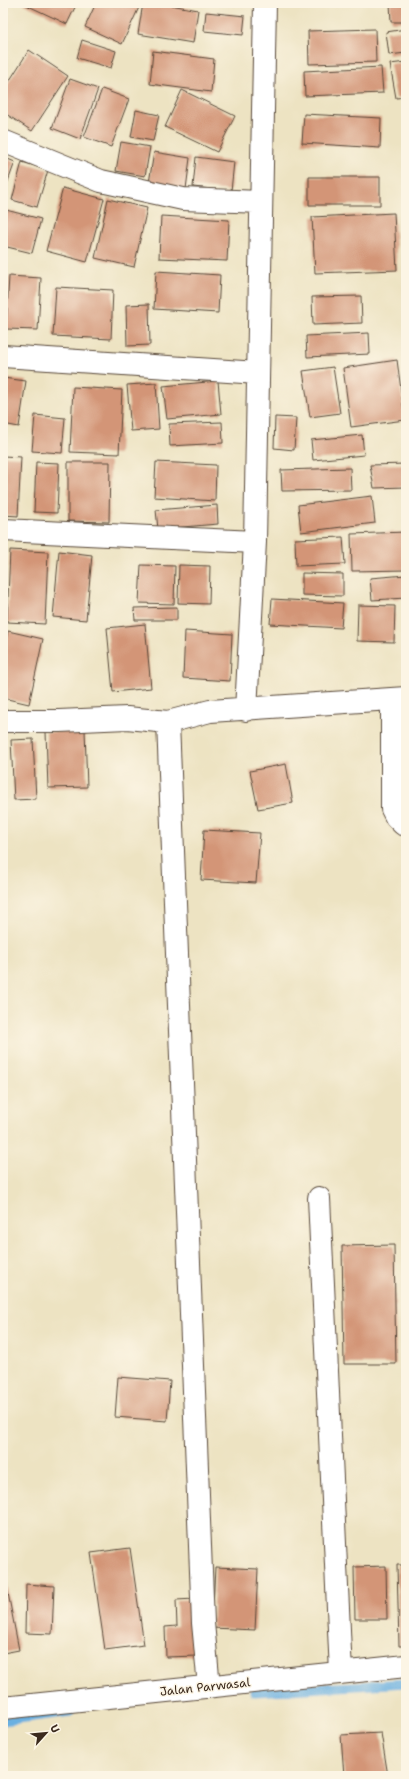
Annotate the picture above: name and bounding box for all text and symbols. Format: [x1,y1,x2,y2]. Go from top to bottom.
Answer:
street label: Jalan Parwasal [159,1674,251,1700]
north arrow [26,1713,66,1753]
text: U [46,1722,63,1735]

